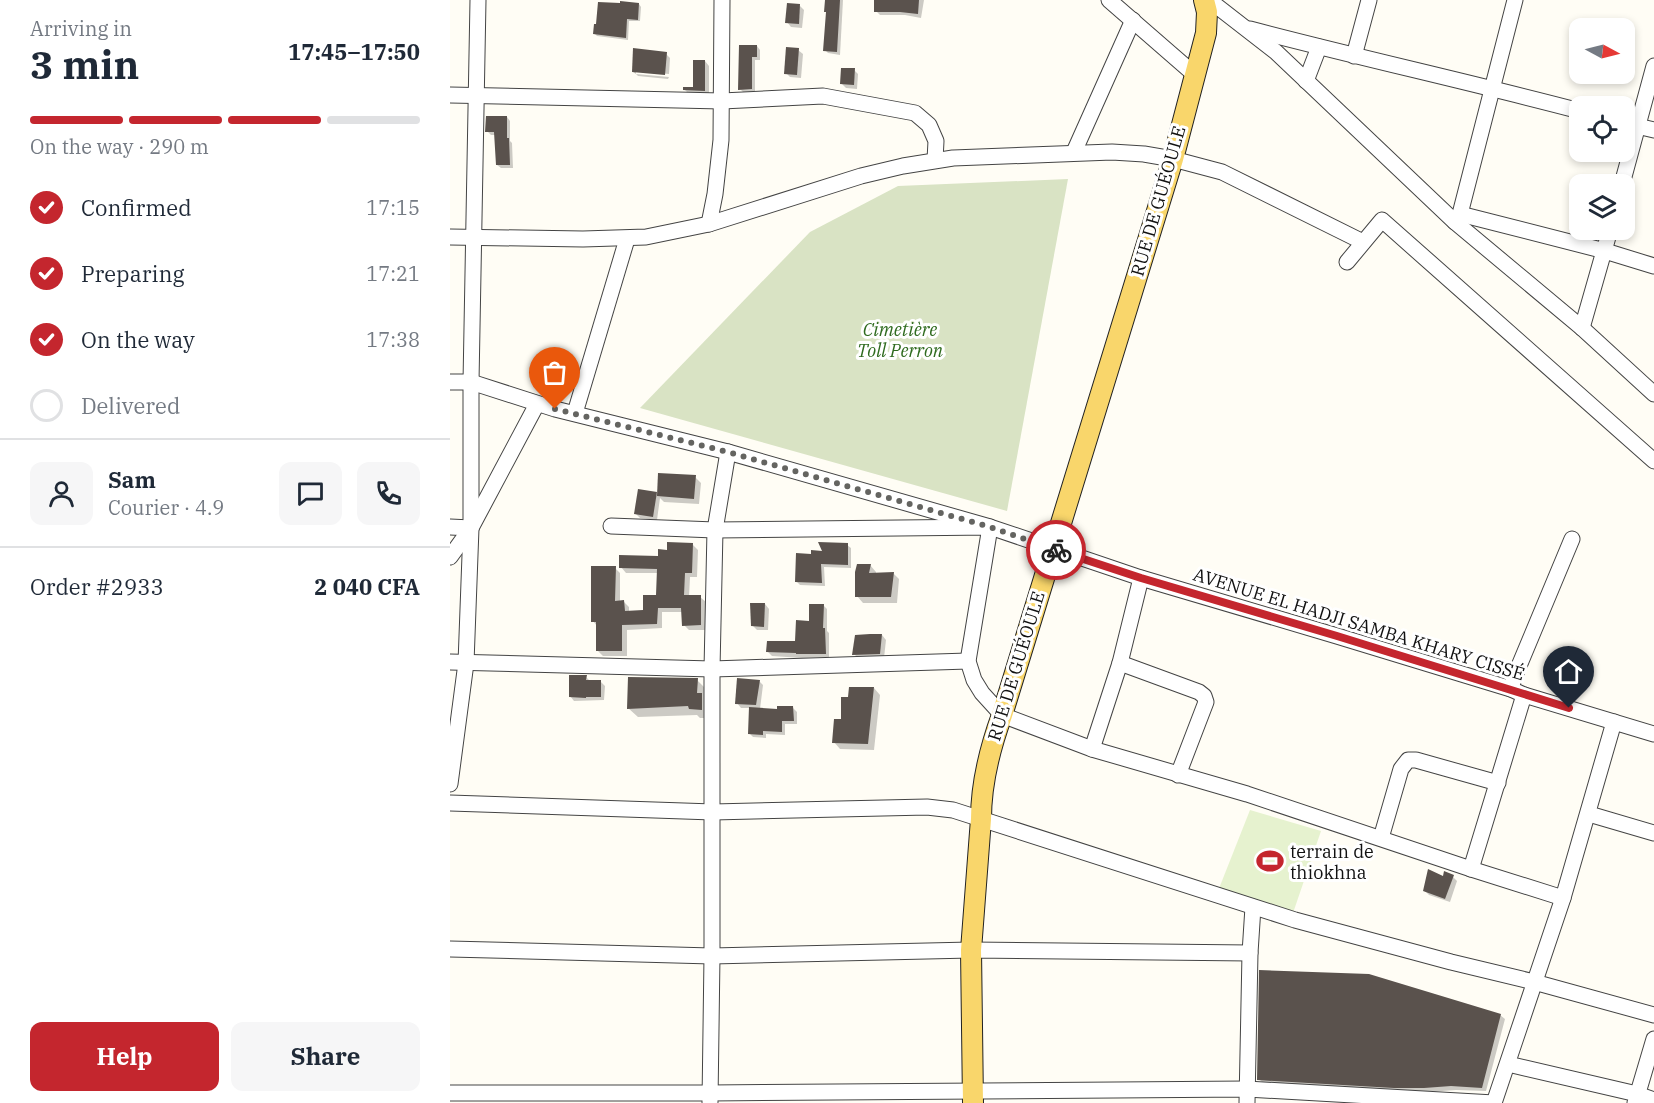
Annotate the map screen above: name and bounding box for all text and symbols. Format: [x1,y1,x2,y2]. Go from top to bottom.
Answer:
text: Arriving in [30,15,132,42]
north arrow [1569,18,1635,84]
map controls [1569,18,1635,240]
text: 17:45–17:50 [288,37,420,66]
text: 3 min [30,39,139,90]
button: locate [1569,96,1635,162]
street label: RUE DE GUÉOULE [1126,123,1190,279]
text: On the way · 290 m [30,133,209,160]
button: layers [1569,174,1635,240]
icon: check [30,191,63,224]
text: Confirmed [81,193,192,222]
text: 17:15 [366,194,420,221]
icon: check [30,257,63,290]
text: Preparing [81,259,185,288]
text: 17:21 [366,260,420,287]
park label: Cimetière Toll Perron [857,318,944,362]
icon: check [30,323,63,356]
text: On the way [81,325,195,354]
text: 17:38 [366,326,420,353]
pin [529,347,580,409]
icon: bag [538,356,571,389]
text: Delivered [81,391,180,420]
button: person [30,462,93,525]
button: chat [279,462,342,525]
button: phone [357,462,420,525]
text: Sam [108,465,156,494]
text: Courier · 4.9 [108,494,224,521]
courier [1026,520,1086,580]
icon: bike [1040,534,1073,567]
street label: AVENUE EL HADJI SAMBA KHARY CISSÉ [1190,563,1528,685]
text: Order #2933 [30,572,164,601]
text: 2 040 CFA [314,572,420,601]
street label: RUE DE GUÉOULE [982,588,1050,744]
pin [1543,646,1594,708]
icon: home [1552,655,1585,688]
place label: terrain de thiokhna [1290,840,1374,884]
sports icon: terrain de thiokhna [1255,846,1285,876]
button: Help [30,1022,219,1091]
button: Share [231,1022,420,1091]

